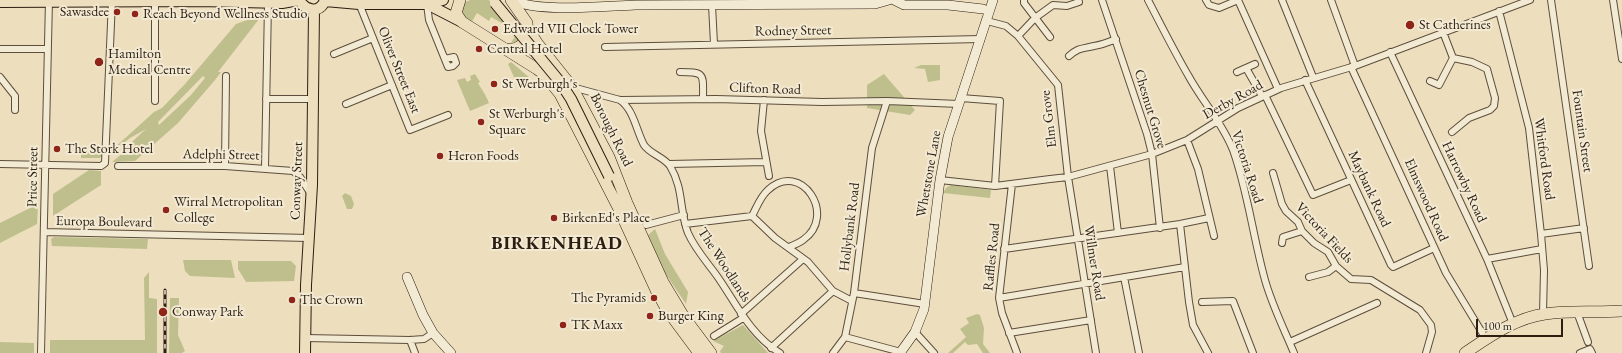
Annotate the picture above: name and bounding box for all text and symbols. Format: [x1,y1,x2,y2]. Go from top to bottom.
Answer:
place label: Sawasdee [60,4,109,20]
place label: Reach Beyond Wellness Studio [143,6,307,22]
marker: Sawasdee [112,7,122,17]
marker: Reach Beyond Wellness Studio [130,9,140,19]
place label: St Catherines [1419,17,1491,33]
marker: St Catherines [1404,19,1416,31]
place label: Edward VII Clock Tower [503,21,638,37]
street label: Rodney Street [755,22,831,40]
street label: Oliver Street East [374,24,424,116]
marker: Edward VII Clock Tower [490,24,500,34]
place label: Central Hotel [487,41,562,57]
marker: Central Hotel [474,44,484,54]
place label: Hamilton Medical Centre [108,46,191,78]
marker: Hamilton Medical Centre [93,56,105,68]
street label: Chesnut Grove [1130,67,1170,151]
place label: St Werburgh's [502,76,577,92]
street label: Derby Road [1200,77,1266,123]
marker: St Werburgh's [489,79,499,89]
street label: Clifton Road [729,79,801,99]
street label: Elm Grove [1037,89,1061,149]
street label: Fountain Street [1568,89,1596,173]
street label: Borough Road [586,91,636,169]
place label: St Werburgh's Square [489,106,564,138]
marker: St Werburgh's Square [476,117,486,127]
street label: Whitford Road [1530,117,1558,201]
street label: Whetstone Lane [913,129,945,219]
street label: Victoria Road [1227,129,1267,205]
street label: Harrowby Road [1438,139,1490,225]
place label: The Stork Hotel [65,141,153,157]
street label: Conway Street [287,142,307,220]
marker: The Stork Hotel [52,144,62,154]
street label: Adelphi Street [182,146,260,164]
street label: Price Street [24,147,42,207]
place label: Heron Foods [448,148,519,164]
street label: Maybank Road [1344,148,1394,230]
marker: Heron Foods [435,151,445,161]
street label: Elmswood Road [1400,156,1452,244]
street label: Hollybank Road [836,182,864,272]
place label: Wirral Metropolitan College [174,194,283,226]
street label: Victoria Fields [1292,199,1356,267]
marker: Wirral Metropolitan College [161,205,171,215]
place label: BirkenEd's Place [562,210,650,226]
street label: Europa Boulevard [55,213,153,231]
marker: BirkenEd's Place [549,213,559,223]
street label: Raffles Road [980,222,1004,292]
street label: Willmer Road [1080,224,1108,302]
street label: The Woodlands [694,225,754,305]
district label: BIRKENHEAD [491,233,623,255]
place label: The Pyramids [571,290,646,306]
place label: The Crown [300,292,363,308]
marker: The Pyramids [649,293,659,303]
marker: The Crown [287,295,297,305]
place label: Conway Park [172,304,244,320]
marker: Conway Park [157,306,169,318]
place label: Burger King [658,308,724,324]
marker: Burger King [645,311,655,321]
scale bar [1478,311,1565,337]
place label: TK Maxx [571,317,623,333]
text: 100 m [1483,318,1512,334]
marker: TK Maxx [558,320,568,330]

